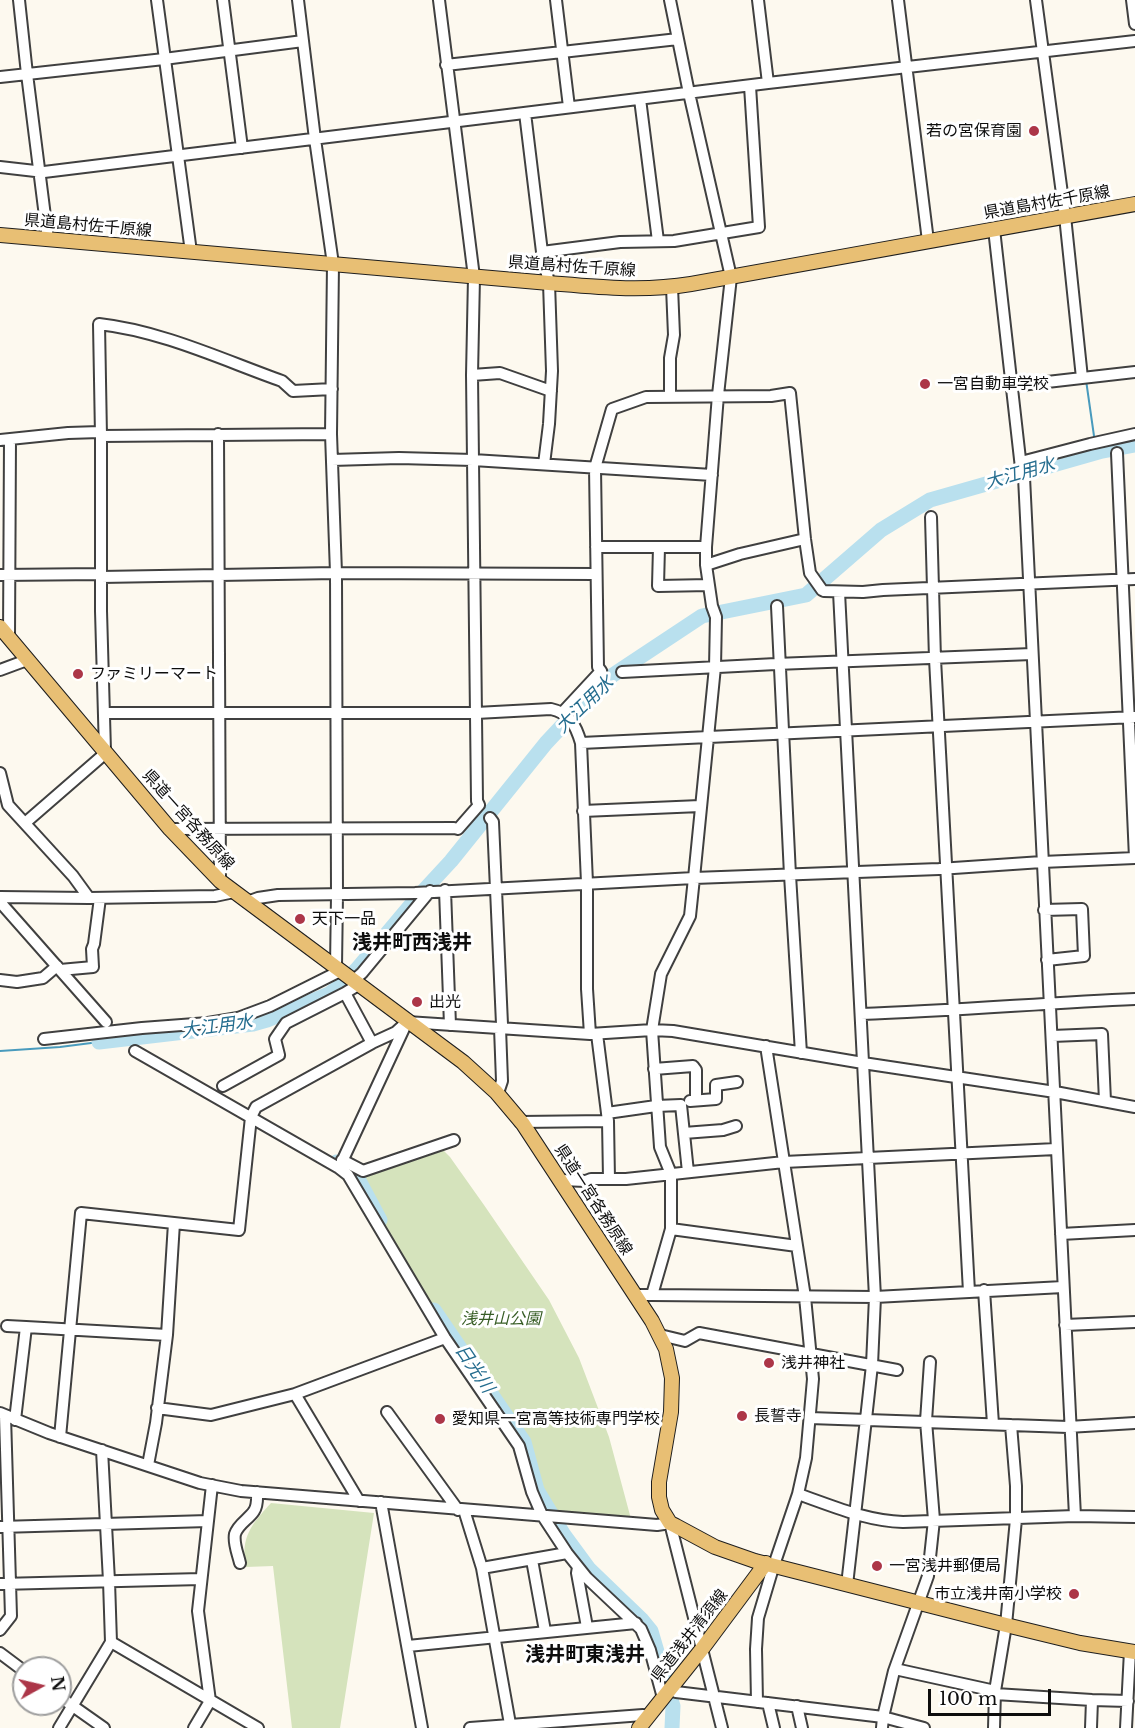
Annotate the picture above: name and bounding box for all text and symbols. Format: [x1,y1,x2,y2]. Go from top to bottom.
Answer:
place label: 若の宮保育園 [926,121,1022,141]
marker: 若の宮保育園 [1027,124,1041,138]
street label: 県道島村佐千原線 [982,182,1112,224]
street label: 県道島村佐千原線 [23,211,153,241]
street label: 県道島村佐千原線 [507,253,637,281]
place label: 一宮自動車学校 [937,374,1049,394]
marker: 一宮自動車学校 [918,377,932,391]
water label: 大江用水 [982,454,1058,494]
place label: ファミリーマート [90,664,218,684]
marker: ファミリーマート [71,667,85,681]
water label: 大江用水 [552,672,618,738]
street label: 県道一宮各務原線 [138,766,238,874]
place label: 天下一品 [312,909,376,929]
marker: 天下一品 [293,912,307,926]
district label: 浅井町西浅井 [352,931,472,955]
place label: 出光 [429,992,461,1012]
marker: 出光 [410,995,424,1009]
water label: 大江用水 [180,1011,254,1043]
street label: 県道一宮各務原線 [550,1141,636,1259]
park label: 浅井山公園 [461,1309,541,1329]
water label: 日光川 [450,1341,498,1397]
place label: 浅井神社 [781,1353,845,1373]
marker: 浅井神社 [762,1356,776,1370]
place label: 長誓寺 [754,1406,802,1426]
place label: 愛知県一宮高等技術専門学校 [452,1409,660,1429]
marker: 長誓寺 [735,1409,749,1423]
marker: 愛知県一宮高等技術専門学校 [433,1412,447,1426]
place label: 一宮浅井郵便局 [889,1556,1001,1576]
marker: 一宮浅井郵便局 [870,1559,884,1573]
place label: 市立浅井南小学校 [934,1584,1062,1604]
street label: 県道浅井清須線 [648,1586,732,1686]
marker: 市立浅井南小学校 [1067,1587,1081,1601]
district label: 浅井町東浅井 [525,1643,645,1667]
north arrow [12,1656,72,1716]
text: N [47,1675,69,1693]
scale bar [931,1677,1054,1715]
text: 100 m [939,1688,997,1710]

